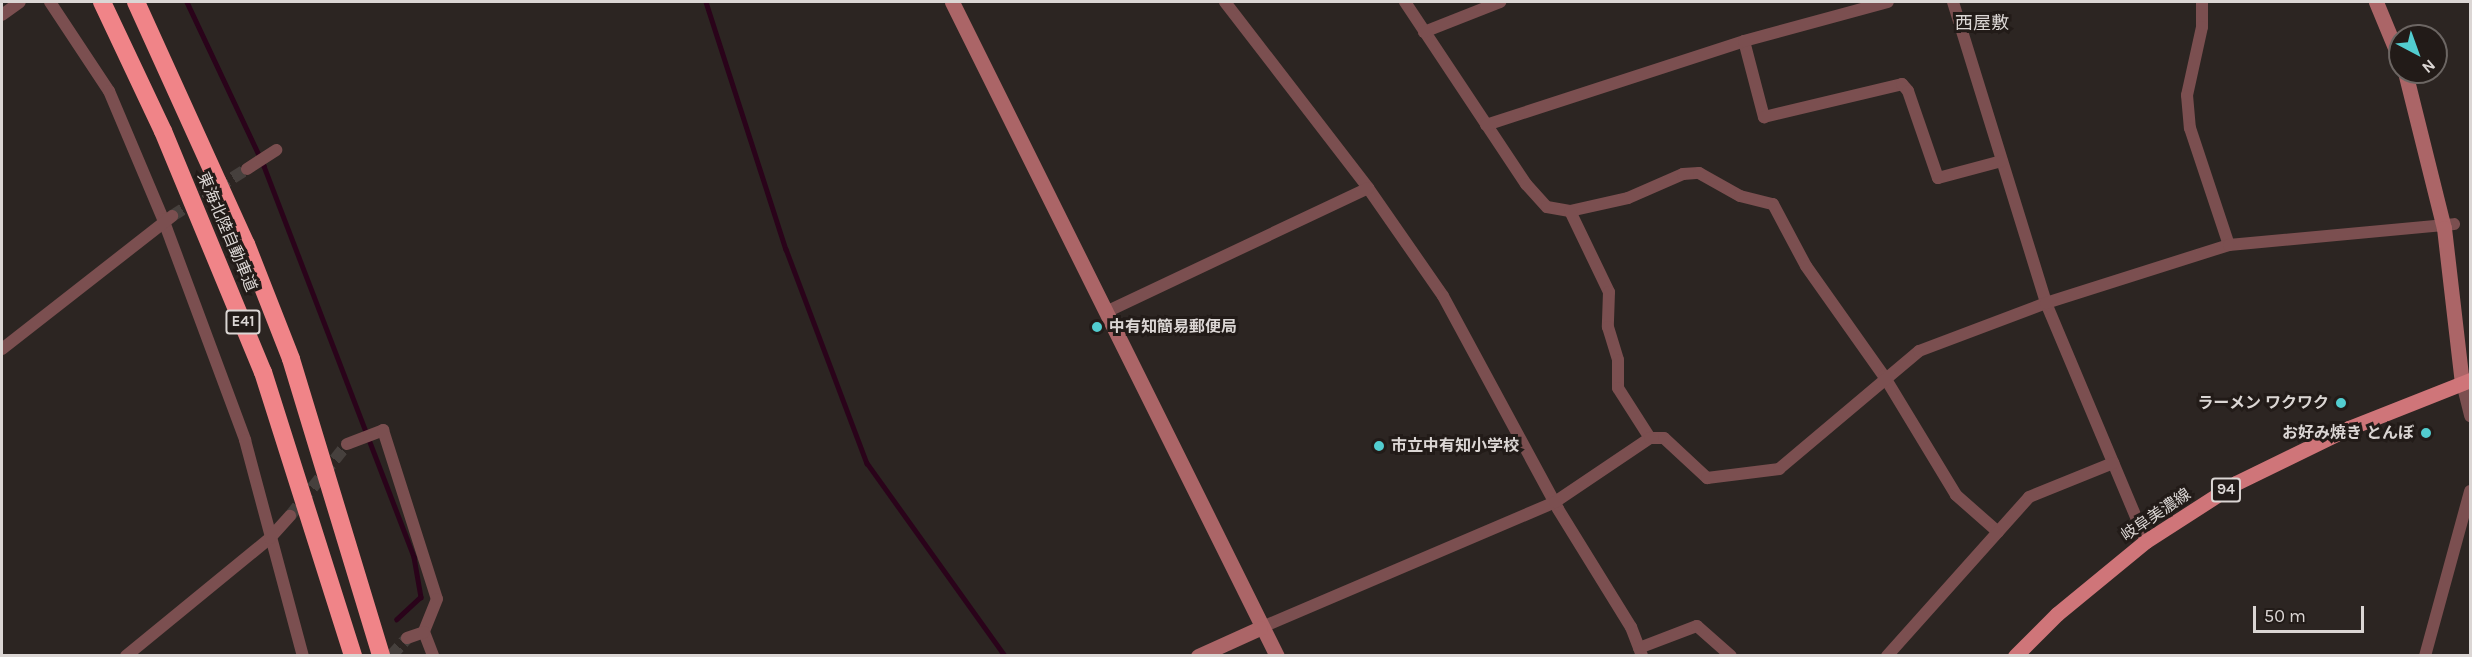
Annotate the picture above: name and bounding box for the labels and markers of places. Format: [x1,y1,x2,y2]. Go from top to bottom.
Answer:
place label: 中有知簡易郵便局 [1109,317,1237,337]
marker: 中有知簡易郵便局 [1090,320,1104,334]
place label: ラーメン ワクワク [2197,393,2329,413]
marker: ラーメン ワクワク [2334,396,2348,410]
place label: お好み焼き とんぼ [2282,423,2414,443]
marker: お好み焼き とんぼ [2419,426,2433,440]
place label: 市立中有知小学校 [1391,436,1519,456]
marker: 市立中有知小学校 [1372,439,1386,453]

